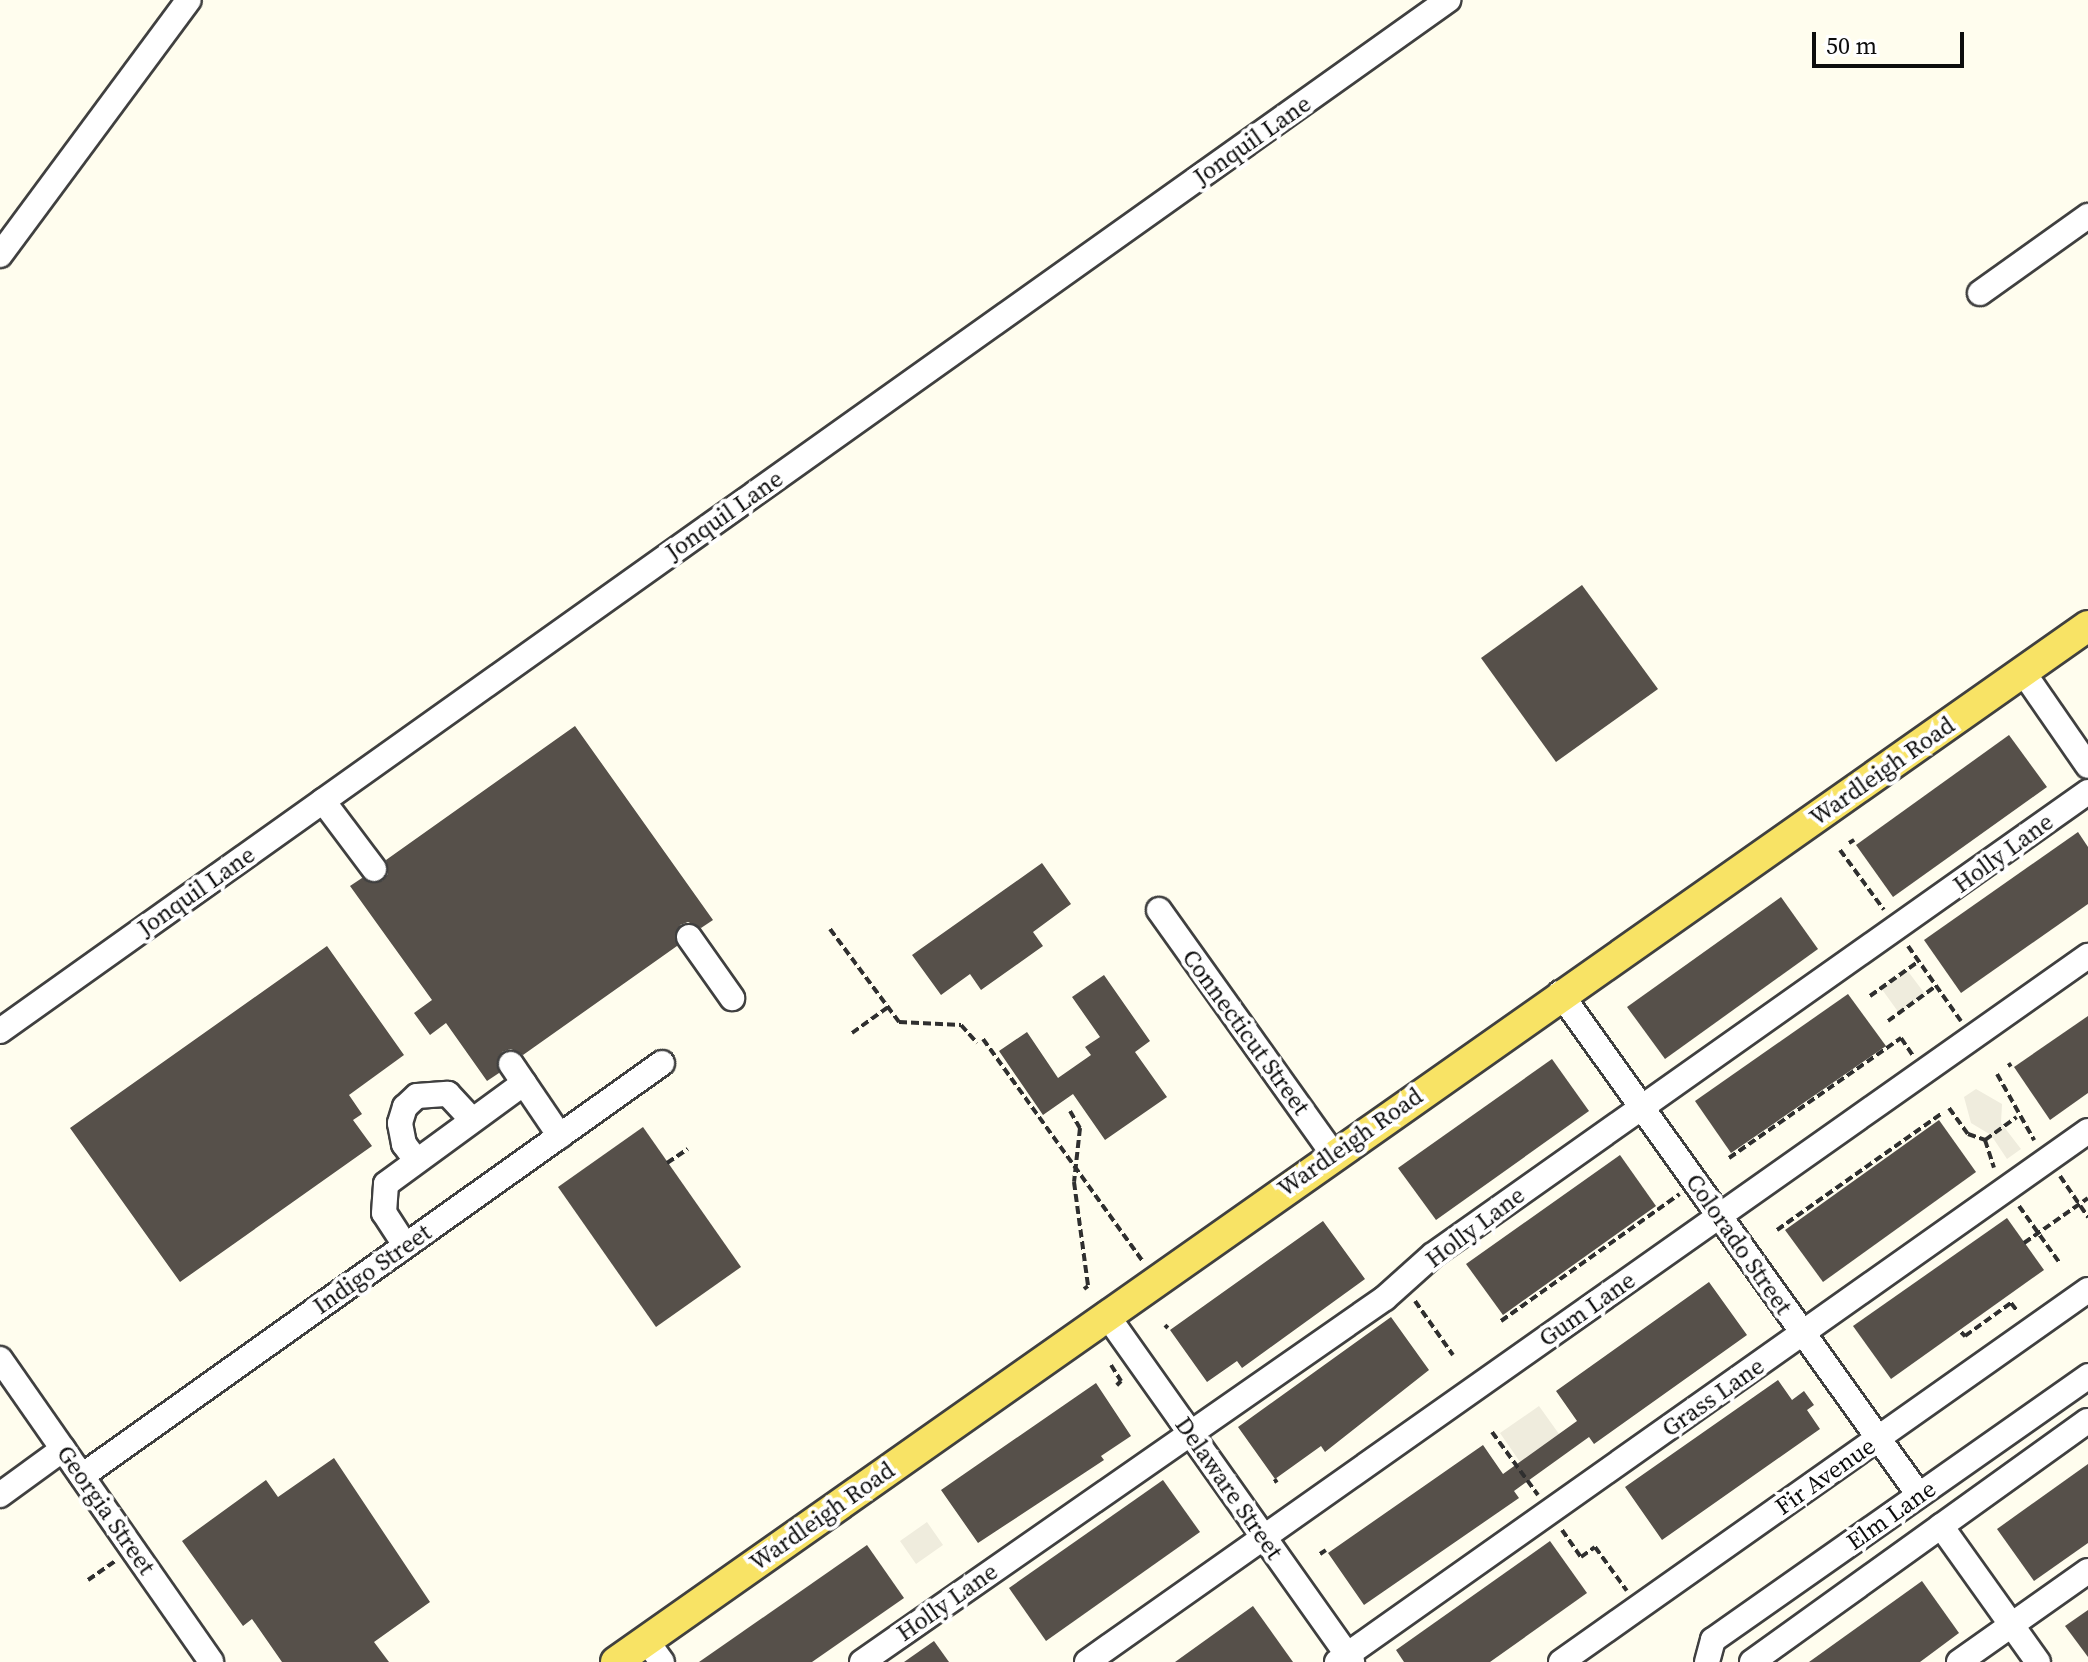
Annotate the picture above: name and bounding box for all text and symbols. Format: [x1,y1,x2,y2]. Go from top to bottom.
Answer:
scale bar [1816,16,1968,66]
text: 50 m [1826,29,1877,62]
street label: Jonquil Lane [1188,89,1316,191]
street label: Jonquil Lane [660,464,788,566]
street label: Wardleigh Road [1804,710,1960,832]
street label: Holly Lane [1947,807,2059,899]
street label: Jonquil Lane [132,840,260,942]
street label: Connecticut Street [1176,944,1316,1120]
street label: Wardleigh Road [1272,1081,1428,1203]
street label: Colorado Street [1680,1168,1798,1320]
street label: Holly Lane [1420,1180,1530,1274]
street label: Indigo Street [308,1218,436,1320]
street label: Gum Lane [1533,1265,1641,1353]
street label: Grass Lane [1656,1351,1770,1443]
street label: Delaware Street [1169,1411,1289,1565]
street label: Fir Avenue [1770,1431,1880,1521]
street label: Georgia Street [51,1440,161,1580]
street label: Wardleigh Road [744,1455,900,1577]
street label: Elm Lane [1841,1474,1941,1556]
street label: Holly Lane [891,1557,1003,1647]

